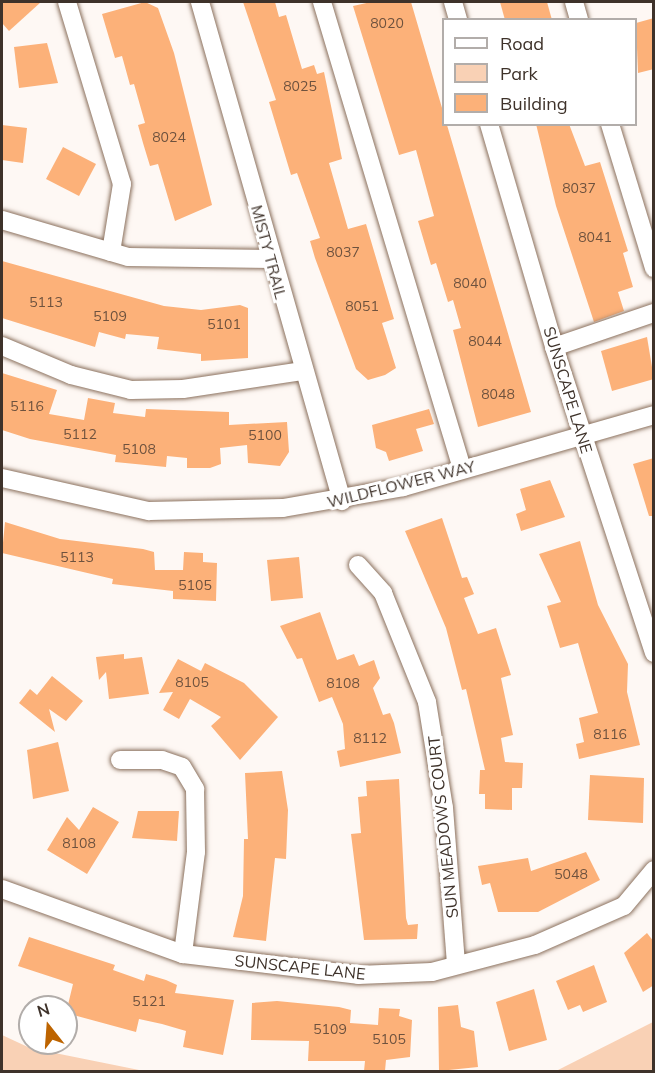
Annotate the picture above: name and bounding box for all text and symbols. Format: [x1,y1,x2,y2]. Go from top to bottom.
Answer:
house number: 8020 [370,15,404,31]
legend [442,18,637,126]
text: Road [500,32,544,55]
text: Park [500,62,538,85]
house number: 8025 [283,78,317,94]
text: Building [500,92,568,115]
house number: 8024 [152,129,186,145]
house number: 8037 [562,180,596,196]
street label: MISTY TRAIL [247,203,291,301]
house number: 8041 [578,229,612,245]
house number: 8037 [326,244,360,260]
house number: 8040 [453,275,487,291]
house number: 5113 [29,294,63,310]
house number: 8051 [345,298,379,314]
house number: 5109 [93,308,127,324]
house number: 5101 [207,316,241,332]
street label: SUNSCAPE LANE [540,324,596,456]
house number: 8044 [468,333,502,349]
house number: 8048 [481,386,515,402]
house number: 5116 [10,398,44,414]
house number: 5112 [63,426,97,442]
house number: 5100 [248,427,282,443]
house number: 5108 [122,441,156,457]
street label: WILDFLOWER WAY [325,456,477,512]
house number: 5113 [60,549,94,565]
house number: 5105 [178,577,212,593]
house number: 8105 [175,674,209,690]
house number: 8108 [326,675,360,691]
house number: 8116 [593,726,627,742]
house number: 8112 [353,730,387,746]
street label: SUN MEADOWS COURT [424,735,462,919]
house number: 8108 [62,835,96,851]
house number: 5048 [554,866,588,882]
street label: SUNSCAPE LANE [234,951,366,983]
house number: 5121 [132,993,166,1009]
north arrow [18,995,78,1055]
text: N [35,998,52,1021]
house number: 5109 [313,1021,347,1037]
house number: 5105 [372,1031,406,1047]

